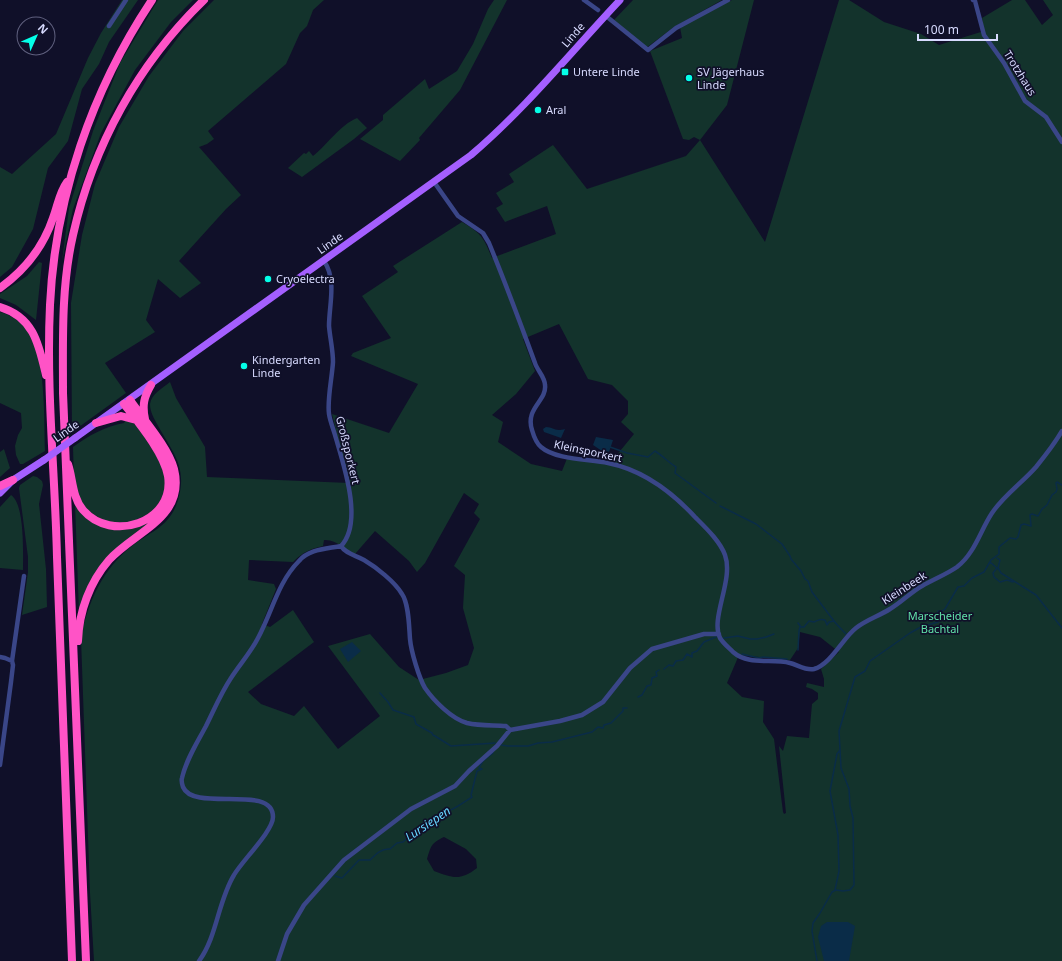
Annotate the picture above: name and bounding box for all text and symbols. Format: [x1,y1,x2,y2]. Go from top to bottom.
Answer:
north arrow [16,16,56,56]
scale bar [918,16,997,42]
street label: Linde [558,19,588,50]
text: N [35,20,52,37]
text: 100 m [924,21,959,38]
street label: Trotzhaus [1001,47,1040,98]
place label: Untere Linde [573,64,640,79]
place label: SV Jägerhaus Linde [697,64,764,92]
marker: Untere Linde [560,67,570,77]
marker: SV Jägerhaus Linde [684,73,694,83]
place label: Aral [546,102,566,117]
marker: Aral [533,105,543,115]
street label: Linde [314,228,346,257]
place label: Cryoelectra [276,271,335,286]
marker: Cryoelectra [263,274,273,284]
place label: Kindergarten Linde [252,352,320,380]
marker: Kindergarten Linde [239,361,249,371]
street label: Großsporkert [333,414,364,486]
street label: Linde [50,416,82,445]
street label: Kleinsporkert [553,436,624,465]
street label: Kleinbeek [878,567,929,608]
park label: Marscheider Bachtal [908,608,973,636]
water label: Lursiepen [402,802,454,845]

